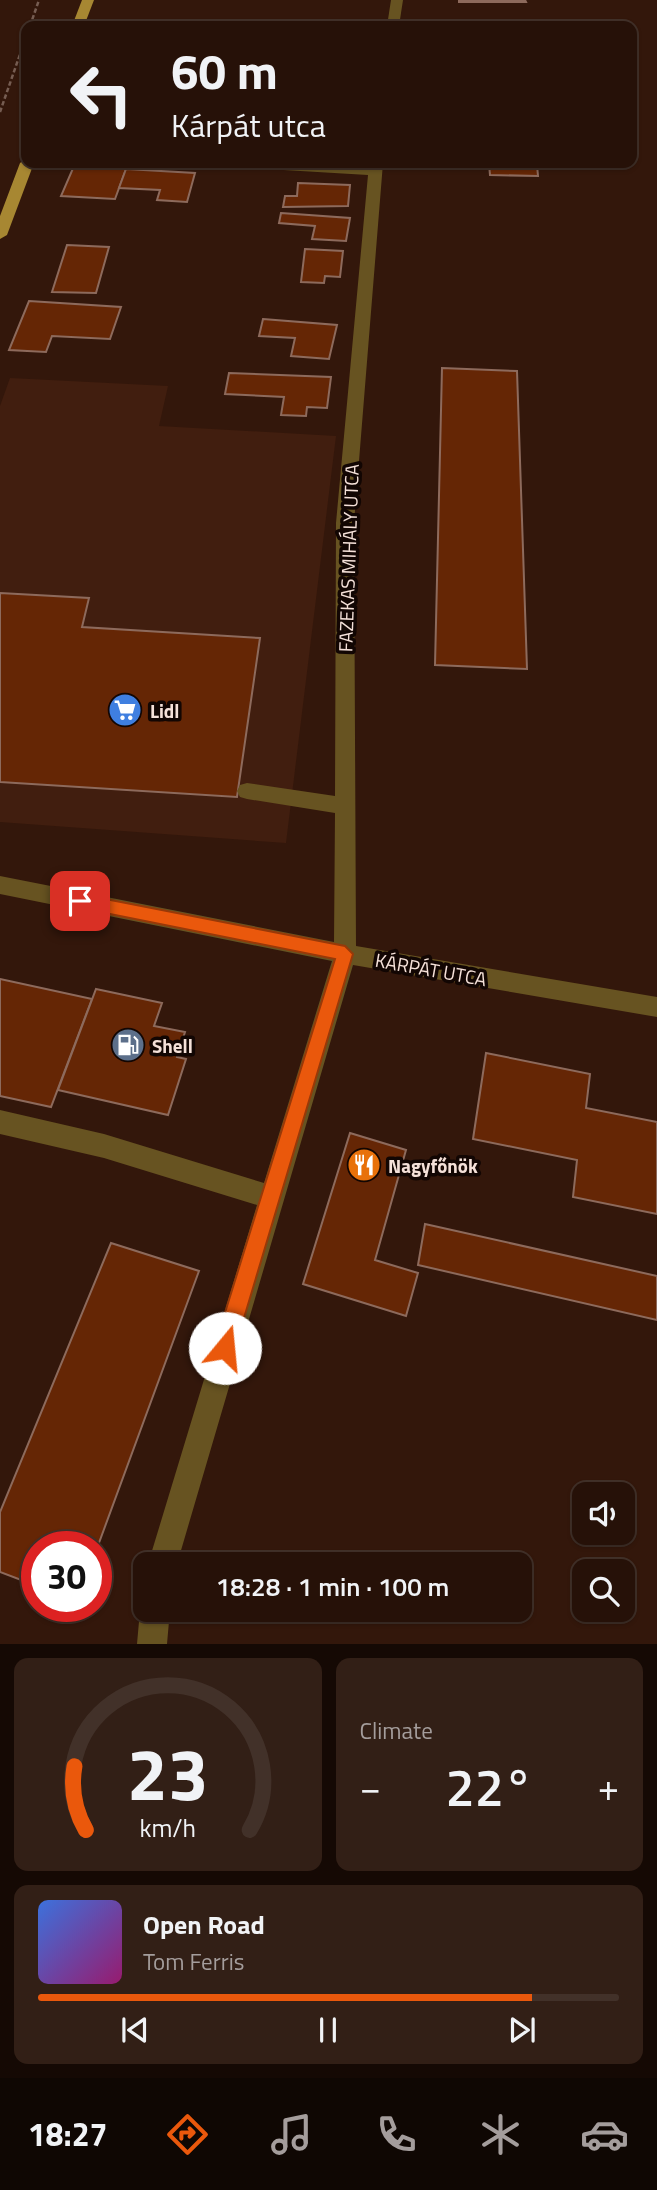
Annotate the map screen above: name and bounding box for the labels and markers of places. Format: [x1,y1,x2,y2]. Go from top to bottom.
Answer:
supermarket icon: Lidl [106,691,144,729]
place label: Lidl [150,696,179,725]
pin [50,871,110,931]
fuel station icon: Shell [109,1026,147,1064]
place label: Shell [152,1031,193,1060]
restaurant icon: Nagyfőnök [345,1146,383,1184]
place label: Nagyfőnök [388,1151,478,1180]

